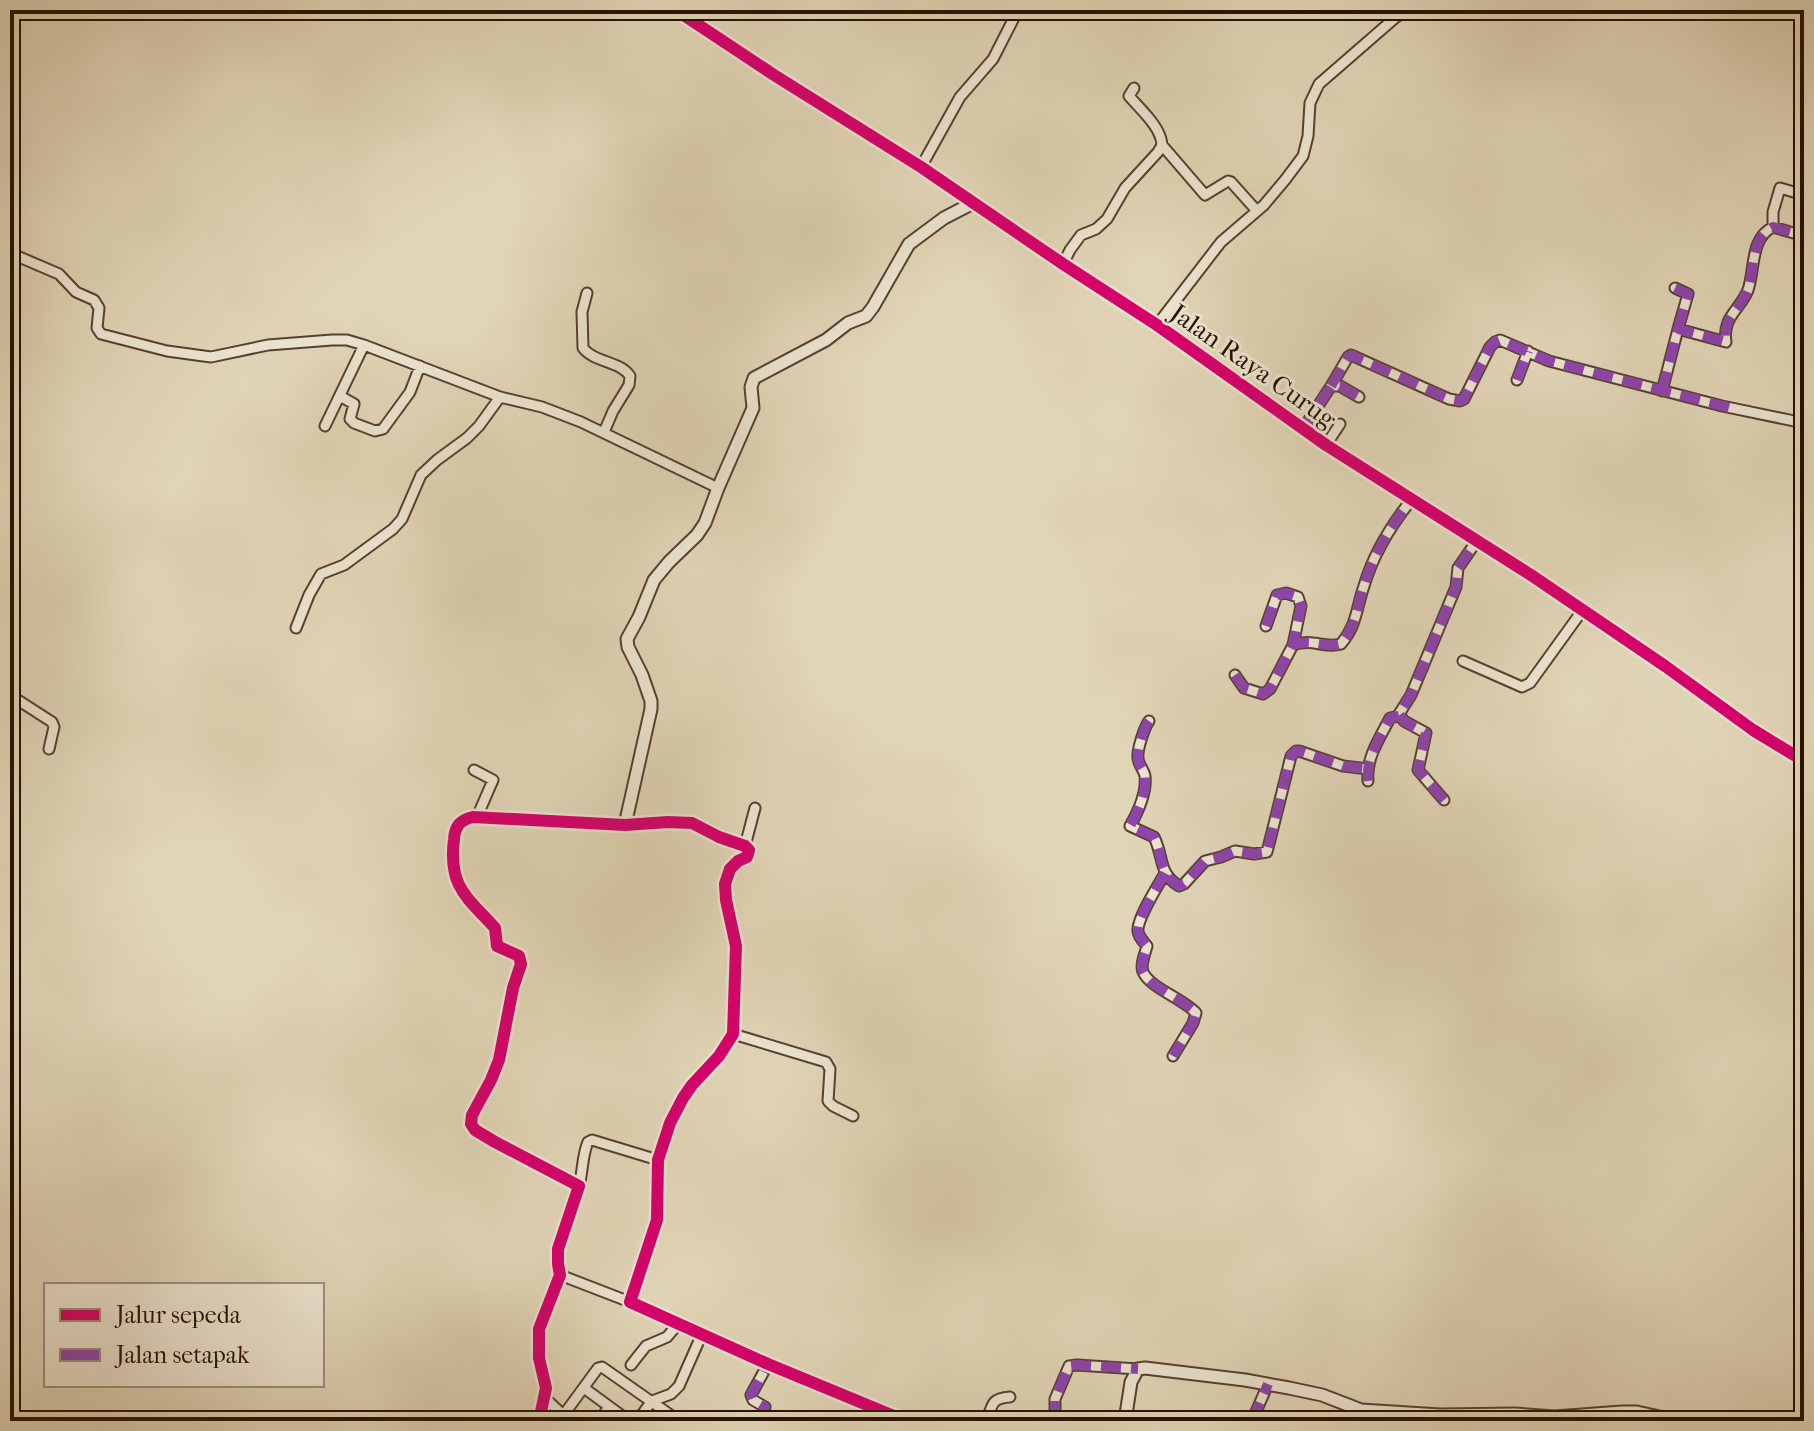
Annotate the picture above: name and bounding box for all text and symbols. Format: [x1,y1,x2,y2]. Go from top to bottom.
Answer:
street label: Jalan Raya Curug [1163,296,1343,435]
legend [44,1283,324,1387]
text: Jalur sepeda [114,1301,242,1329]
text: Jalan setapak [114,1341,250,1369]

